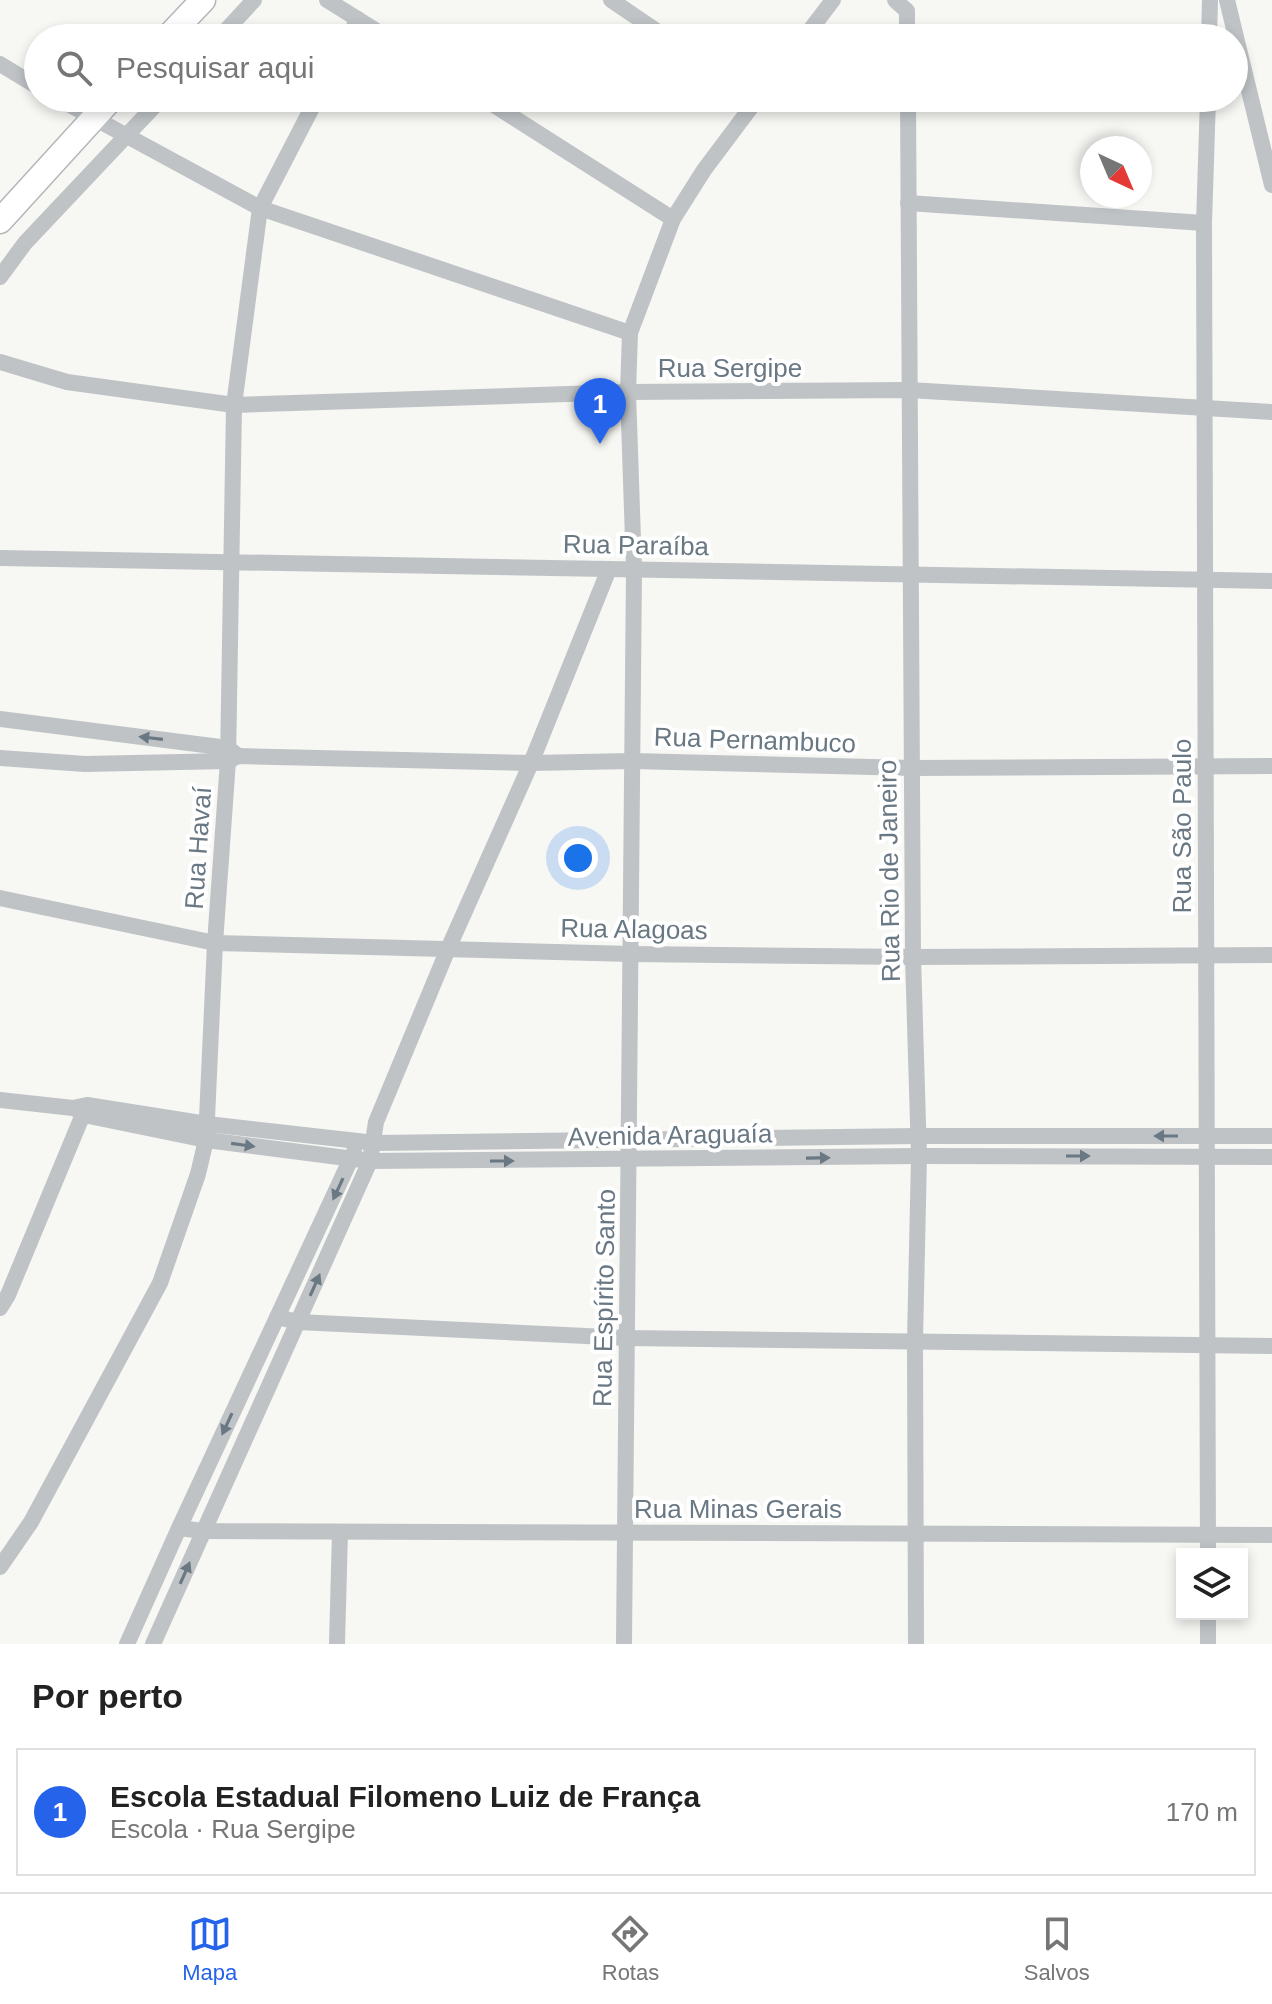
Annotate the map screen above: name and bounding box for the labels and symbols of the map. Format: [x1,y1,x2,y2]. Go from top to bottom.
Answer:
north arrow [1080,136,1152,208]
street label: Rua Sergipe [658,353,802,383]
pin: 1 [574,378,626,444]
street label: Rua Paraíba [563,529,710,561]
street label: Rua Pernambuco [653,721,857,759]
one-way arrow [138,732,163,745]
street label: Rua São Paulo [1167,739,1197,913]
street label: Rua Rio de Janeiro [872,759,906,983]
street label: Rua Havaí [179,785,217,910]
your location [558,838,598,878]
street label: Rua Alagoas [560,913,708,945]
street label: Avenida Araguaía [567,1118,773,1152]
one-way arrow [1153,1130,1178,1142]
one-way arrow [231,1139,256,1152]
one-way arrow [1066,1150,1091,1162]
one-way arrow [806,1151,831,1164]
one-way arrow [490,1155,515,1167]
one-way arrow [331,1177,345,1201]
street label: Rua Espírito Santo [587,1189,621,1407]
one-way arrow [308,1273,321,1297]
one-way arrow [220,1413,234,1436]
street label: Rua Minas Gerais [634,1494,842,1524]
one-way arrow [178,1561,191,1585]

